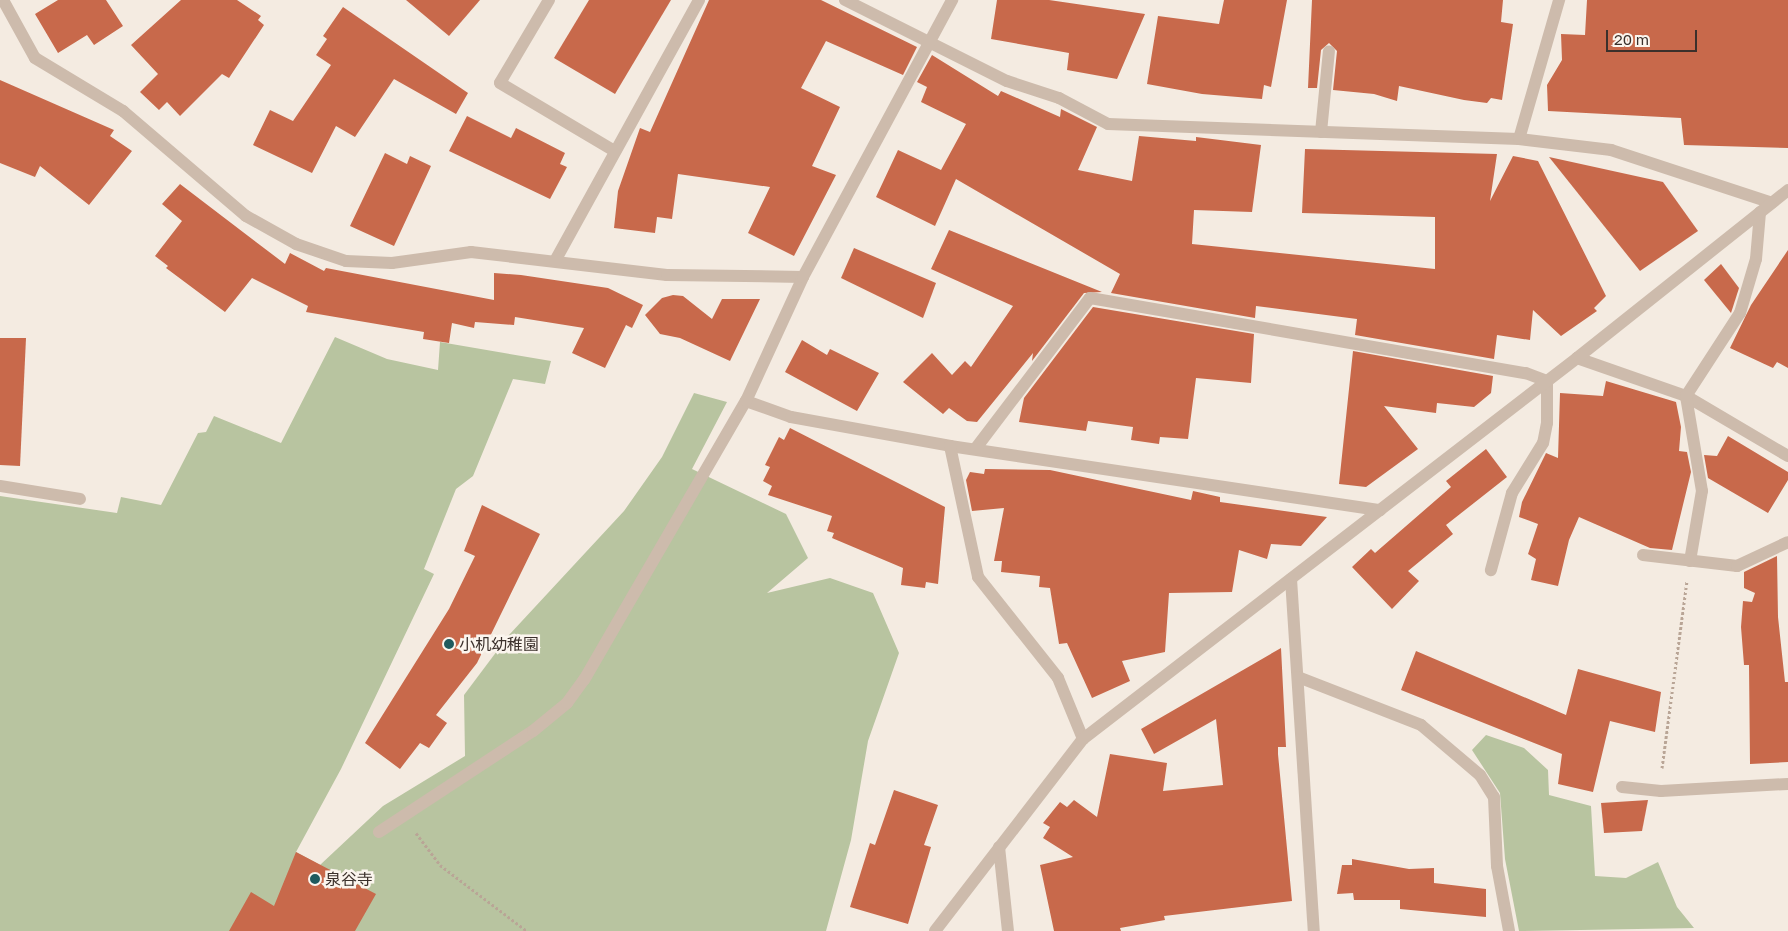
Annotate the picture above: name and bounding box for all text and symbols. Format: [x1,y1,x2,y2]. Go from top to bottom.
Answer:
scale bar [1608,20,1699,52]
text: 20 m [1614,30,1649,48]
place label: 小机幼稚園 [459,634,539,654]
marker: 小机幼稚園 [443,638,455,650]
place label: 泉谷寺 [325,869,373,889]
marker: 泉谷寺 [309,873,321,885]

